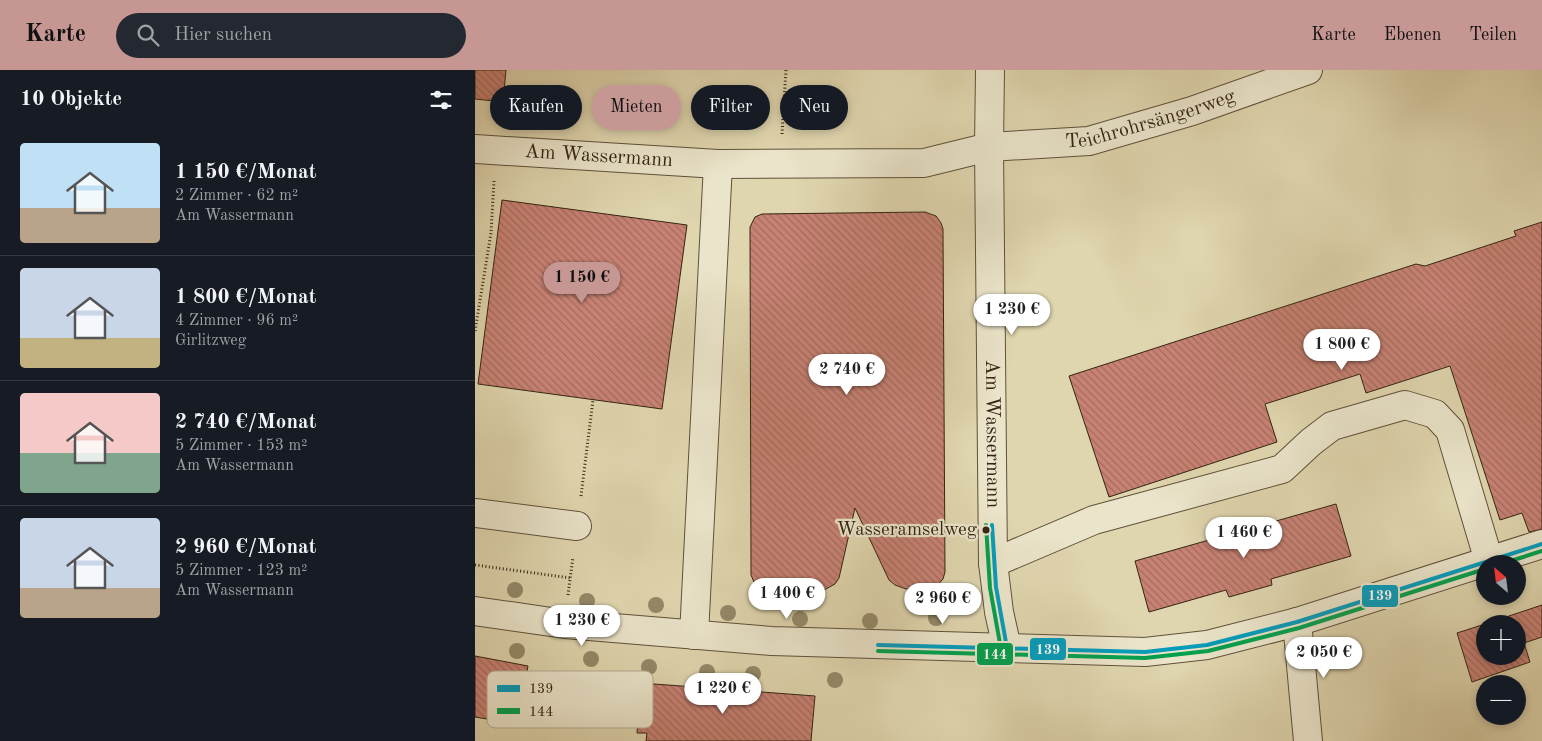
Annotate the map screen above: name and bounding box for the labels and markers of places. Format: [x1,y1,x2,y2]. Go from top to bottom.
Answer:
pin: 1 150 € [536,262,628,304]
pin: 1 230 € [966,294,1058,336]
pin: 1 800 € [1296,328,1388,371]
pin: 2 740 € [801,354,893,396]
pin: 1 460 € [1198,516,1290,559]
place label: Wasseramselweg [836,521,978,540]
marker: Wasseramselweg [981,525,991,535]
pin: 1 400 € [741,578,833,620]
pin: 2 960 € [897,582,989,625]
pin: 1 230 € [536,604,628,647]
pin: 2 050 € [1278,636,1370,679]
pin: 1 220 € [677,672,769,715]

